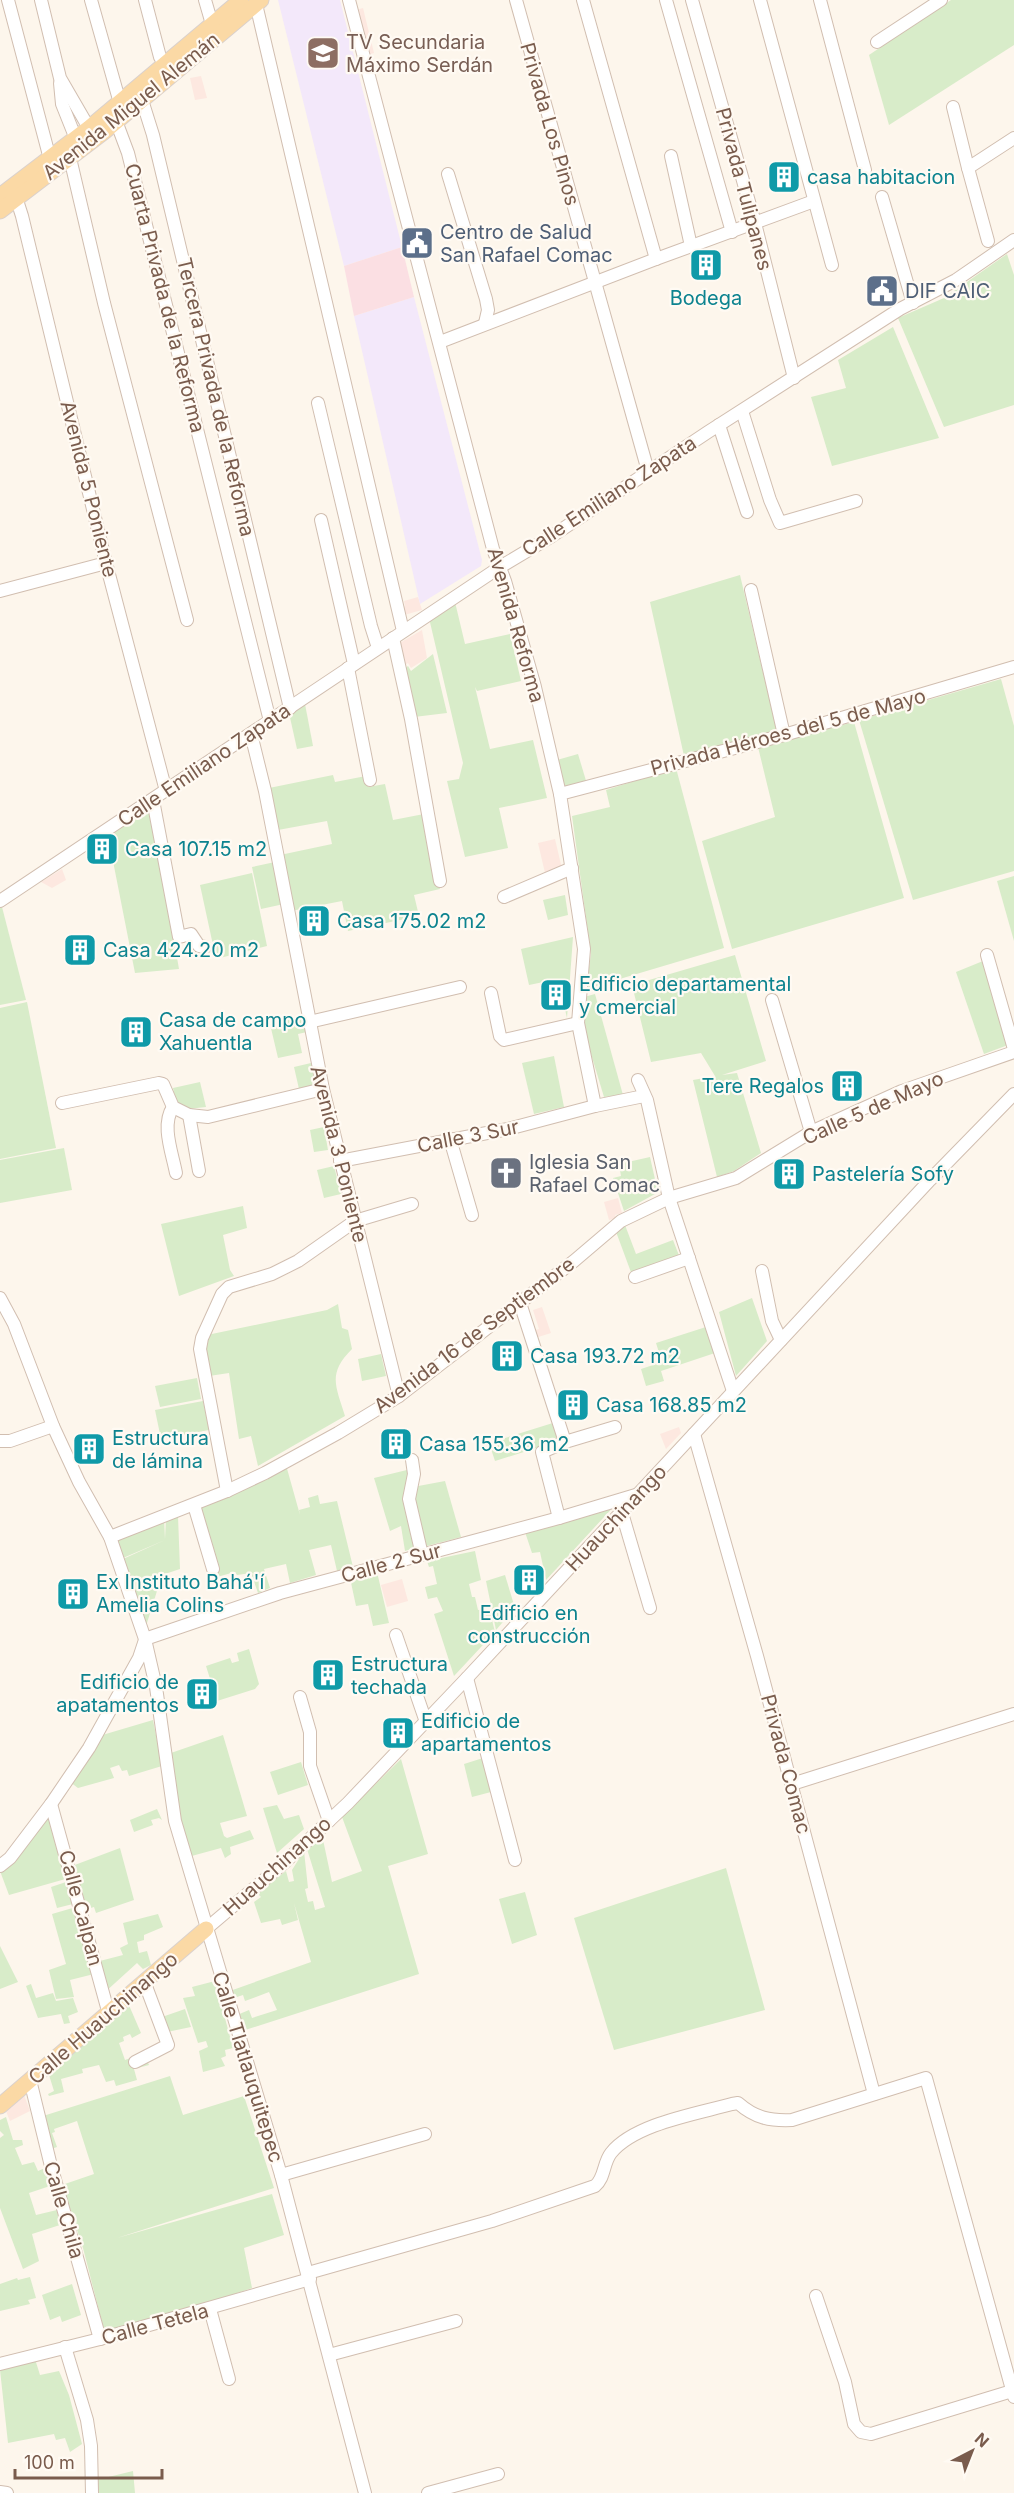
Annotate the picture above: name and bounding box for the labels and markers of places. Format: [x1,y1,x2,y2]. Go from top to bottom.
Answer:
place label: TV Secundaria Máximo Serdán [346,30,493,77]
school or university icon: TV Secundaria Máximo Serdán [305,35,341,71]
building icon: casa habitacion [766,159,802,195]
place label: casa habitacion [807,165,955,189]
place label: Centro de Salud San Rafael Comac [440,220,613,267]
public building icon: Centro de Salud San Rafael Comac [399,225,435,261]
building icon: Bodega [688,247,724,283]
public building icon: DIF CAIC [864,273,900,309]
place label: DIF CAIC [905,279,990,303]
place label: Bodega [670,286,742,310]
building icon: Casa 107.15 m2 [84,831,120,867]
place label: Casa 107.15 m2 [125,837,267,861]
building icon: Casa 175.02 m2 [296,903,332,939]
place label: Casa 175.02 m2 [337,909,487,933]
building icon: Casa 424.20 m2 [62,932,98,968]
place label: Casa 424.20 m2 [103,938,259,962]
place label: Edificio departamental y cmercial [579,972,791,1019]
building icon: Edificio departamental y cmercial [538,977,574,1013]
place label: Casa de campo Xahuentla [159,1008,306,1055]
building icon: Casa de campo Xahuentla [118,1014,154,1050]
building icon: Tere Regalos [829,1068,865,1104]
place label: Tere Regalos [701,1074,824,1098]
place label: Iglesia San Rafael Comac [529,1150,660,1197]
church icon: Iglesia San Rafael Comac [488,1155,524,1191]
building icon: Pastelería Sofy [771,1156,807,1192]
place label: Pastelería Sofy [812,1162,954,1186]
building icon: Casa 193.72 m2 [489,1338,525,1374]
place label: Casa 193.72 m2 [530,1344,680,1368]
building icon: Casa 168.85 m2 [555,1387,591,1423]
place label: Casa 168.85 m2 [596,1393,747,1417]
place label: Estructura de lámina [112,1426,209,1473]
building icon: Casa 155.36 m2 [378,1426,414,1462]
building icon: Estructura de lámina [71,1431,107,1467]
place label: Casa 155.36 m2 [419,1432,570,1456]
building icon: Edificio en construcción [511,1562,547,1598]
place label: Ex Instituto Bahá'í Amelia Colins [96,1570,264,1617]
building icon: Ex Instituto Bahá'í Amelia Colins [55,1576,91,1612]
place label: Edificio en construcción [467,1601,591,1648]
place label: Estructura techada [351,1652,448,1699]
building icon: Estructura techada [310,1657,346,1693]
place label: Edificio de apatamentos [56,1670,179,1717]
building icon: Edificio de apatamentos [184,1676,220,1712]
place label: Edificio de apartamentos [421,1709,552,1756]
building icon: Edificio de apartamentos [380,1715,416,1751]

